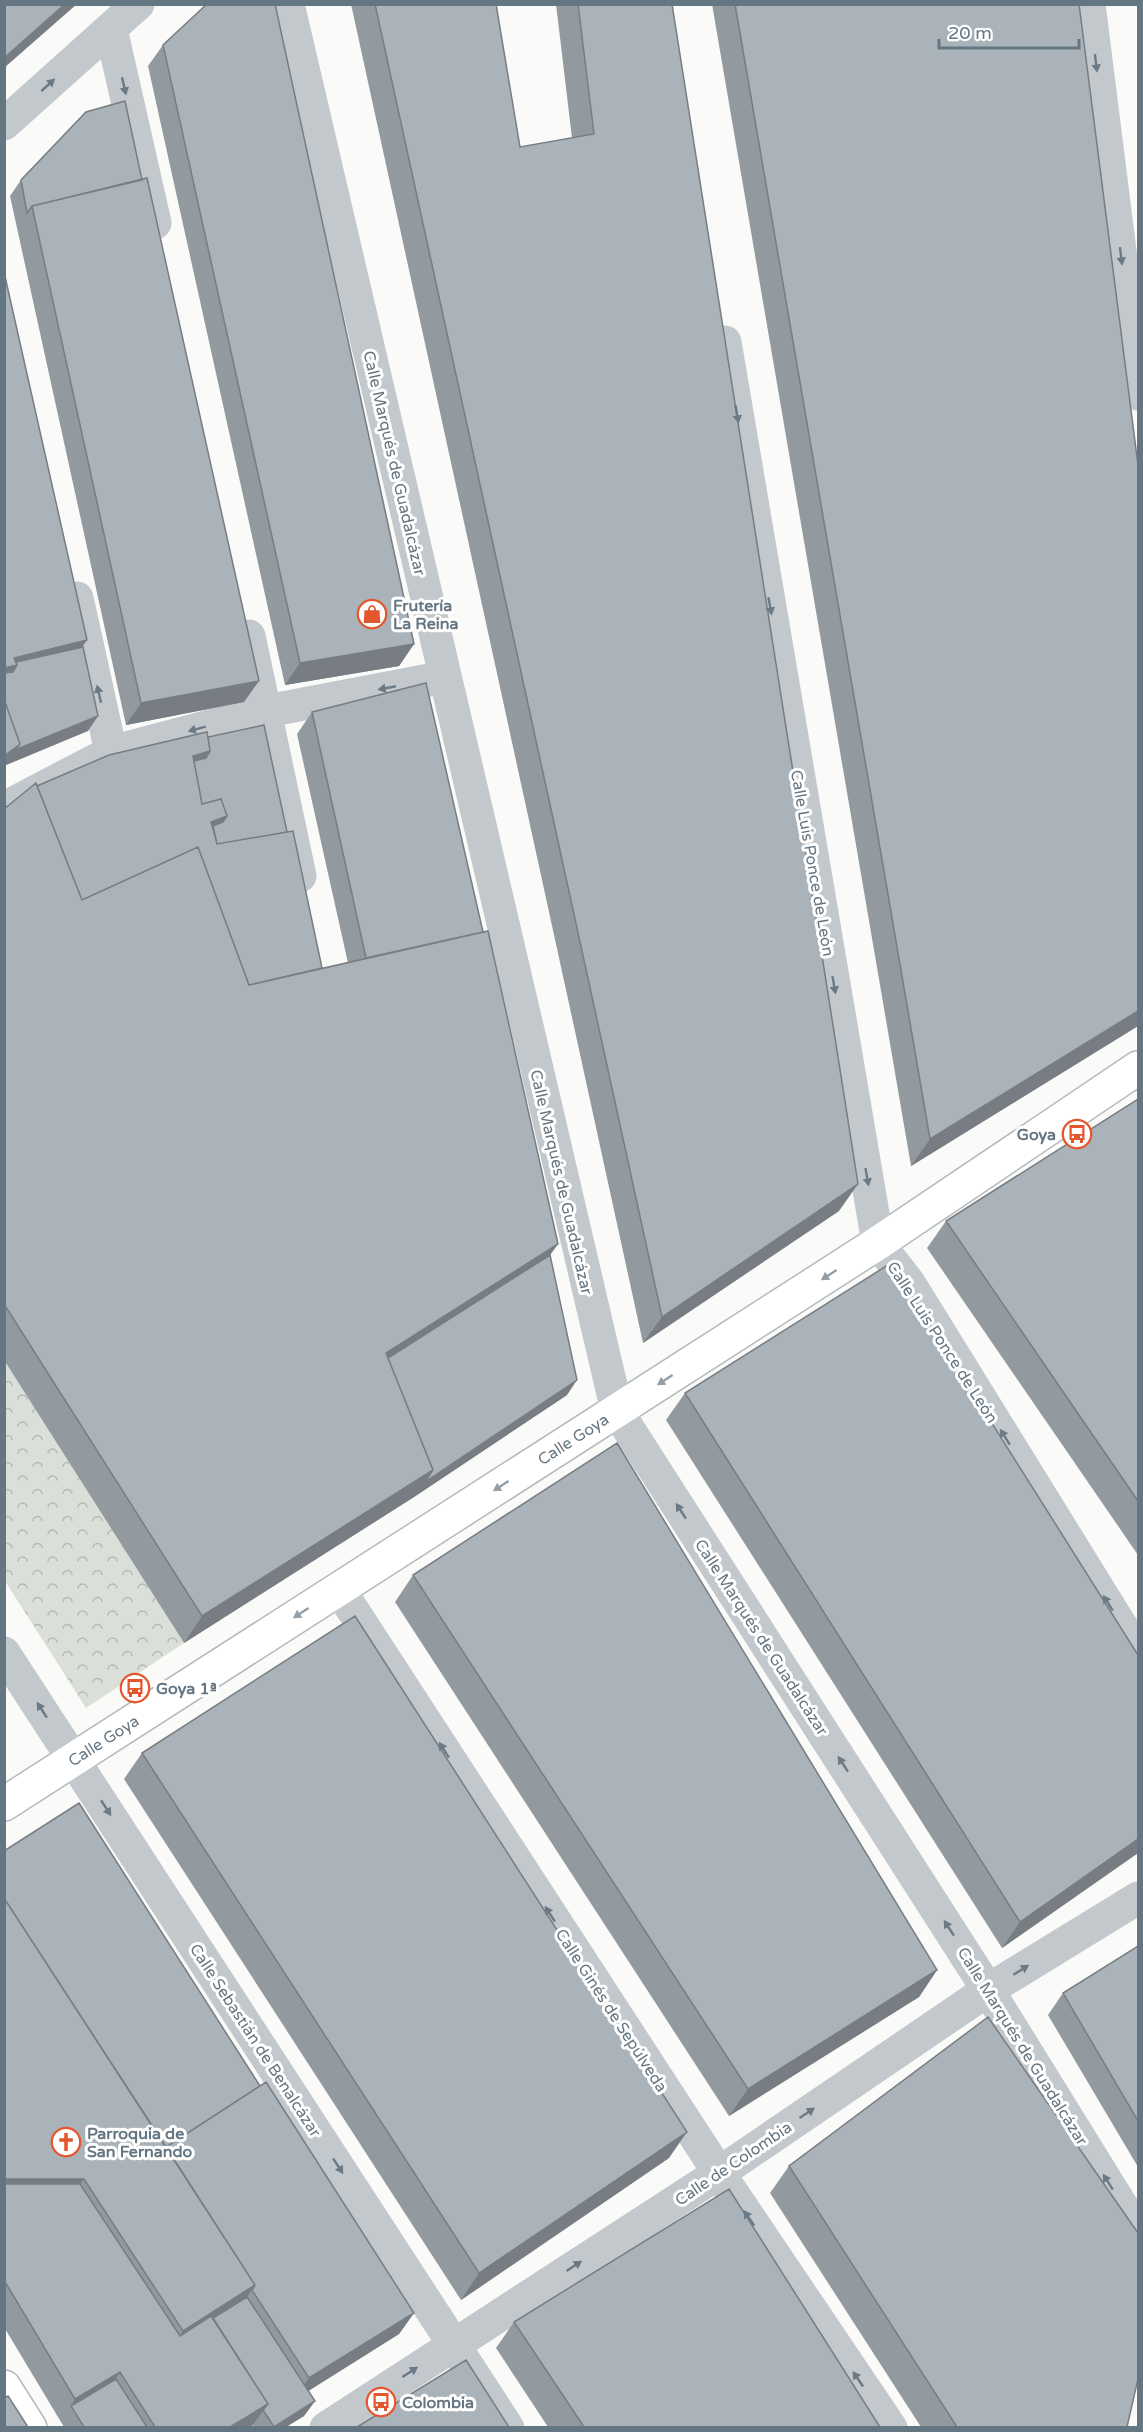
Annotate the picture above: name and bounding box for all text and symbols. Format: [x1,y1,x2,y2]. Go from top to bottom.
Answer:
scale bar [939,12,1078,50]
text: 20 m [948,22,992,44]
one-way arrow [1092,53,1101,72]
one-way arrow [119,77,129,95]
one-way arrow [40,79,55,92]
one-way arrow [1116,247,1126,266]
street label: Calle Marqués de Guadalcázar [358,349,430,578]
one-way arrow [733,405,742,424]
place label: Frutería La Reina [393,596,459,634]
one-way arrow [765,597,774,616]
shop icon: Frutería La Reina [356,598,388,630]
one-way arrow [377,684,396,693]
one-way arrow [94,685,104,704]
one-way arrow [187,725,206,735]
street label: Calle Luis Ponce de León [786,768,838,958]
one-way arrow [830,976,839,995]
street label: Calle Marqués de Guadalcázar [525,1068,597,1297]
bus stop icon: Goya [1061,1118,1093,1150]
place label: Goya [1017,1125,1056,1145]
one-way arrow [862,1168,871,1187]
street label: Calle Luis Ponce de León [882,1258,1002,1427]
one-way arrow [820,1269,837,1280]
one-way arrow [657,1374,673,1386]
street label: Calle Goya [534,1410,613,1470]
one-way arrow [999,1429,1010,1445]
one-way arrow [492,1480,509,1491]
one-way arrow [676,1503,687,1519]
street label: Calle Marqués de Guadalcázar [690,1536,833,1740]
one-way arrow [1102,1595,1113,1611]
one-way arrow [293,1608,309,1619]
bus stop icon: Goya 1ª [119,1672,151,1704]
place label: Goya 1ª [156,1679,217,1699]
one-way arrow [37,1702,48,1718]
street label: Calle Goya [65,1711,143,1771]
one-way arrow [438,1742,449,1759]
one-way arrow [838,1756,849,1772]
one-way arrow [100,1800,111,1817]
one-way arrow [544,1906,555,1922]
one-way arrow [943,1920,954,1936]
street label: Calle Ginés de Sepúlveda [551,1925,671,2096]
street label: Calle Sebastián de Benalcázar [185,1940,326,2142]
street label: Calle Marqués de Guadalcázar [953,1944,1092,2150]
one-way arrow [1013,1964,1029,1975]
one-way arrow [799,2107,815,2119]
street label: Calle de Colombia [671,2117,796,2210]
place label: Parroquia de San Fernando [87,2124,193,2162]
church icon: Parroquia de San Fernando [50,2126,82,2158]
one-way arrow [332,2158,343,2174]
one-way arrow [1102,2174,1113,2190]
one-way arrow [743,2209,754,2226]
one-way arrow [566,2261,582,2272]
one-way arrow [402,2367,418,2378]
one-way arrow [853,2371,864,2387]
bus stop icon: Colombia [365,2386,397,2418]
place label: Colombia [402,2393,474,2413]

